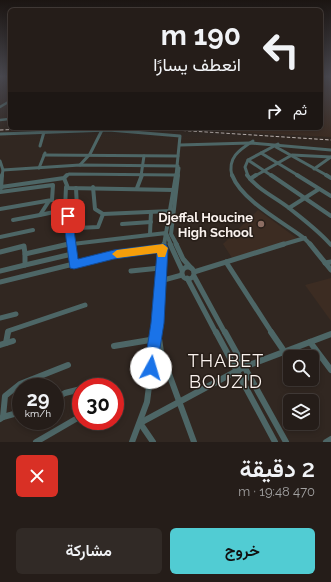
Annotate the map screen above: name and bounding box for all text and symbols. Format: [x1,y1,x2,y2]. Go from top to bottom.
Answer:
text: 190 m [161,19,241,52]
icon: left [255,24,307,76]
text: انعطف يسارًا [153,54,241,75]
icon: right [263,100,285,122]
text: ثم [293,101,307,119]
pin [51,199,85,233]
icon: arrive [57,205,79,227]
place label: Djeffal Houcine High School [158,210,254,240]
marker: Djeffal Houcine High School [256,219,266,229]
position arrow [130,347,172,389]
district label: THABET BOUZID [188,350,264,392]
map controls [283,350,319,430]
button: search [283,350,319,386]
speed limit sign: 30 [72,378,124,430]
text: 29 [26,387,50,411]
button: layers [283,394,319,430]
text: km/h [25,408,51,419]
text: 2 دقيقة [240,454,315,483]
button: close [16,455,58,497]
text: 470 m · 19:48 [238,484,315,499]
button: مشاركة [16,528,162,574]
button: خروج [170,528,315,574]

